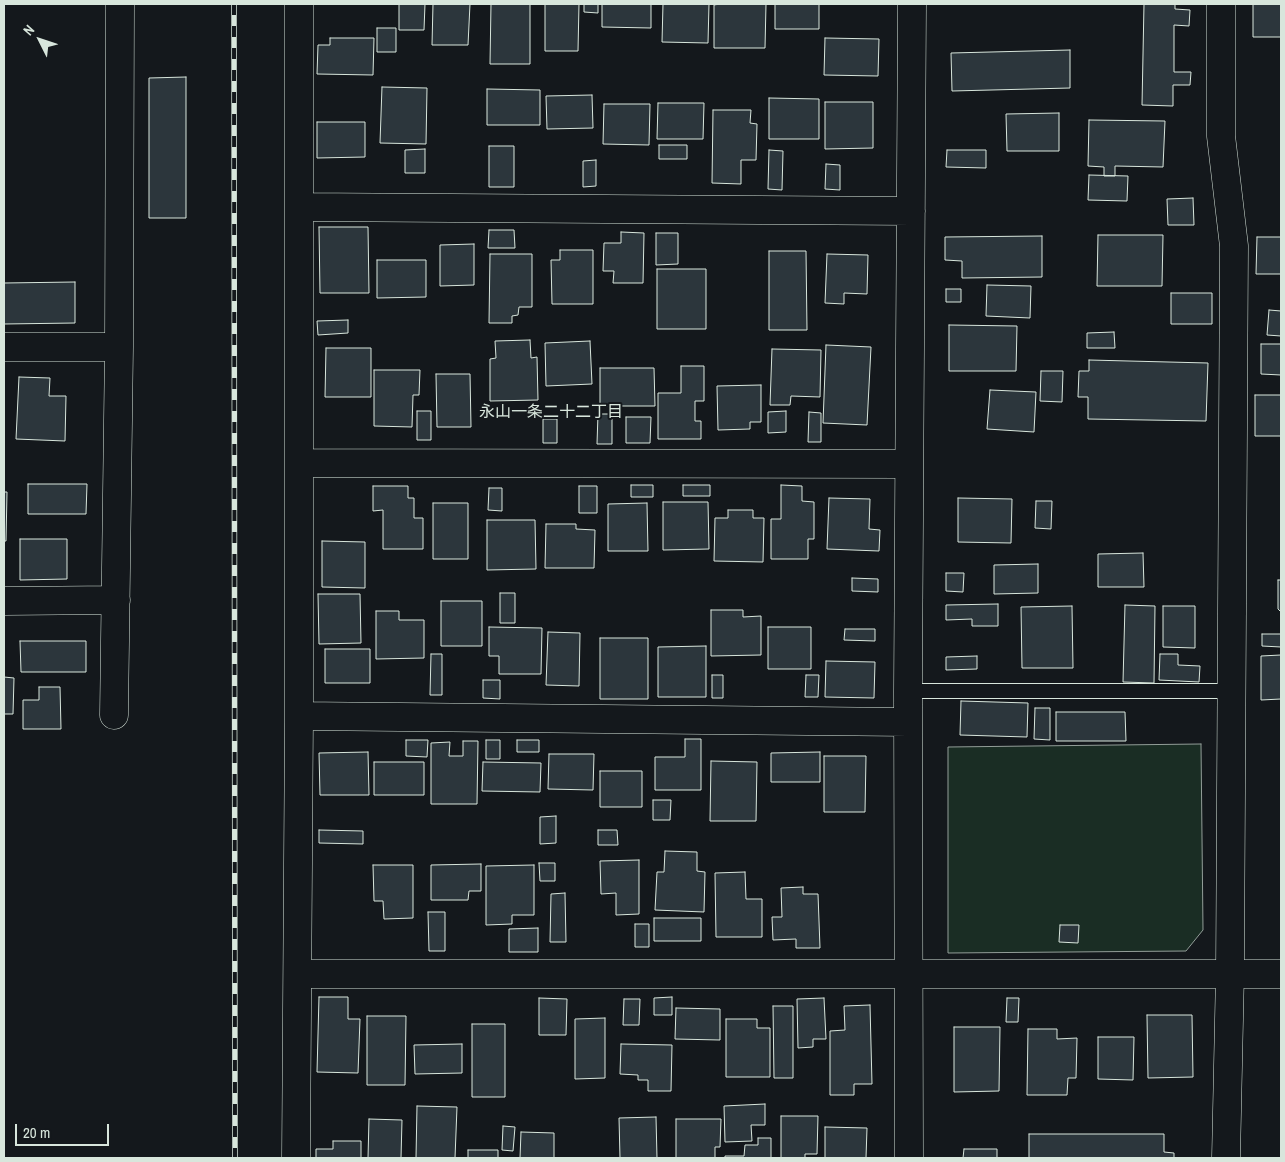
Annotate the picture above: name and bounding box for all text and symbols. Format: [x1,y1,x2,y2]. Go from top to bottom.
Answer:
north arrow [15,15,65,65]
text: N [19,21,38,39]
district label: 永山一条二十二丁目 [479,403,623,423]
scale bar [18,1114,111,1146]
text: 20 m [23,1122,50,1143]

